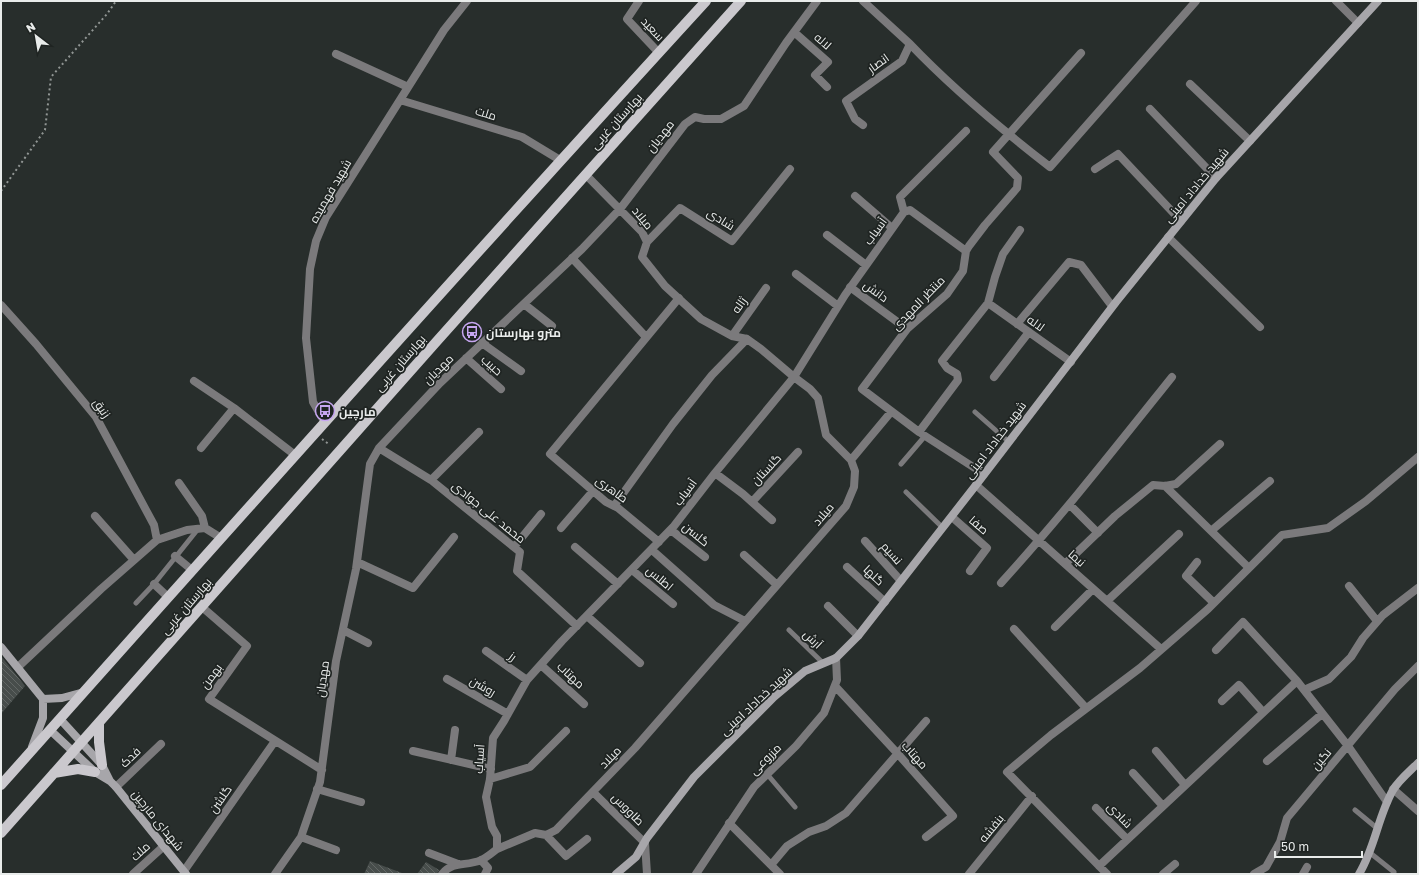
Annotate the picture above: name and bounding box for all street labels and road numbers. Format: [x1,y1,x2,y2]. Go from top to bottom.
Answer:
street label: سعید [638,14,668,44]
street label: لاله [811,29,835,53]
street label: انصار [863,50,892,77]
street label: بهارستان غربی [587,90,645,152]
street label: ملت [474,103,498,123]
street label: مهدیان [643,117,677,155]
street label: شهید خداداد امینی [1160,144,1232,226]
street label: شهید فهمیده [306,156,354,226]
street label: میلاد [629,204,657,232]
street label: شادی [704,205,738,233]
street label: آسیاب [860,214,890,247]
street label: منتظر المهدی [888,273,948,333]
street label: دانش [861,277,892,305]
street label: ژاله [728,293,750,316]
street label: لاله [1024,312,1048,334]
street label: بهارستان غربی [371,332,429,394]
street label: مهدیان [420,351,456,387]
street label: حبیب [478,352,506,378]
street label: زنبق [90,395,114,421]
street label: شهید خداداد امینی [961,398,1029,482]
street label: گلستان [748,450,784,488]
street label: طاهری [593,472,631,506]
street label: آسیاب [670,475,700,508]
street label: محمد علی جوادی [449,478,529,546]
street label: میلاد [809,500,837,528]
street label: صفا [966,512,992,538]
street label: گلسن [680,519,712,549]
street label: نسیم [877,539,906,568]
street label: نیما [1065,546,1089,570]
street label: اطلس [643,562,677,594]
street label: گلها [860,562,888,588]
street label: بهارستان غربی [157,575,215,637]
street label: آرش [800,626,826,652]
street label: رز [505,647,520,664]
street label: مهتاب [554,659,588,691]
street label: بهمن [197,660,225,692]
street label: مهدیان [312,660,332,698]
street label: شهید خداداد امینی [717,664,795,738]
street label: روشن [467,673,499,699]
street label: مهتاب [899,738,931,772]
street label: مزروعی [746,740,784,778]
street label: آسیاب [470,743,488,774]
street label: میلاد [596,743,624,771]
street label: فدک [116,744,144,770]
street label: نگین [1308,745,1334,773]
street label: گلشن [205,782,235,816]
street label: شهدای مارچین [127,786,187,855]
street label: طاووس [609,790,648,829]
street label: شادی [1104,799,1136,831]
street label: بنفشه [975,811,1007,845]
street label: ملت [127,838,153,864]

